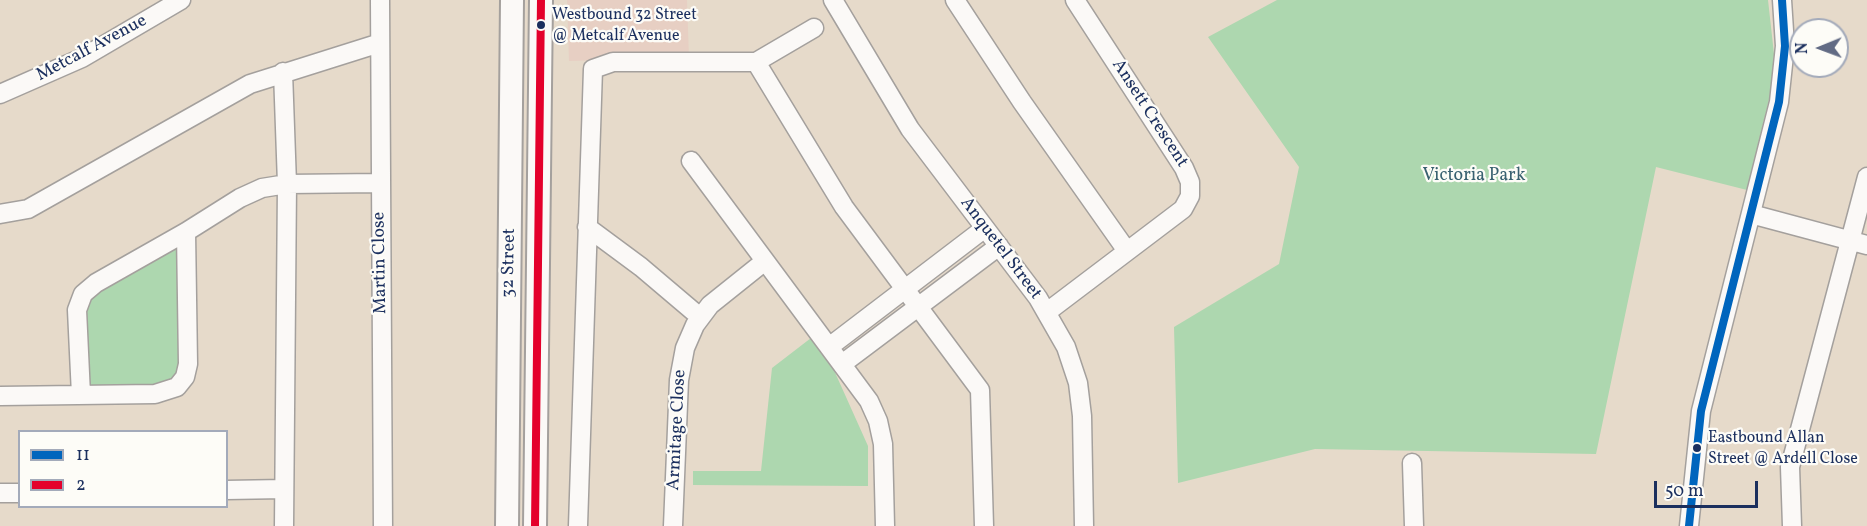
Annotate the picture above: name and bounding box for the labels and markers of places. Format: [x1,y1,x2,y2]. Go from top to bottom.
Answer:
place label: Westbound 32 Street @ Metcalf Avenue [552,6,697,44]
marker: Westbound 32 Street @ Metcalf Avenue [535,19,547,31]
place label: Eastbound Allan Street @ Ardell Close [1708,429,1858,467]
marker: Eastbound Allan Street @ Ardell Close [1691,442,1703,454]

